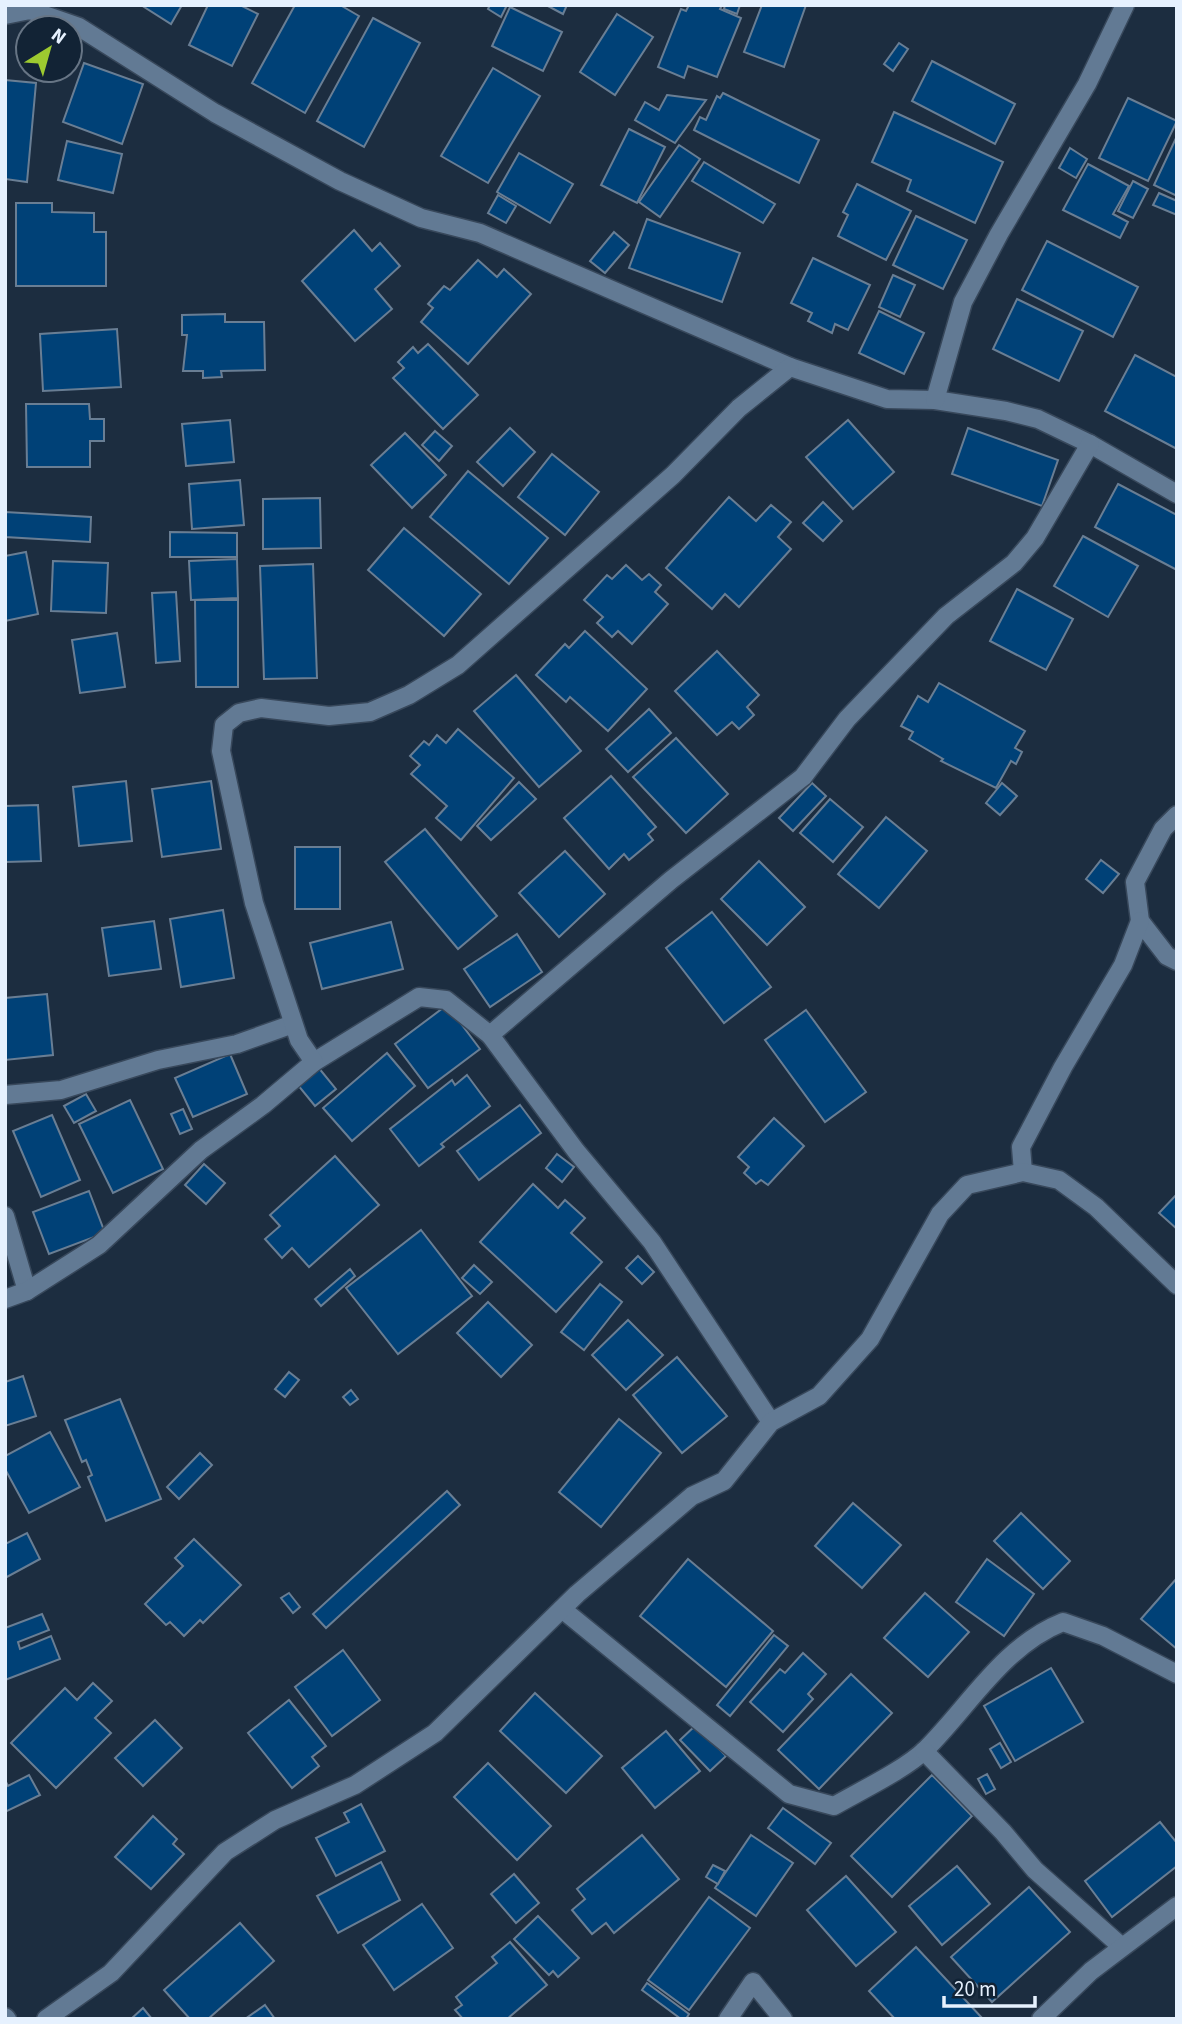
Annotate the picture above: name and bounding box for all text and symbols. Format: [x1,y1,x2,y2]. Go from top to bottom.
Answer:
north arrow [14,14,84,84]
text: N [45,22,72,51]
scale bar [944,1965,1035,2009]
text: 20 m [954,1974,996,2004]

